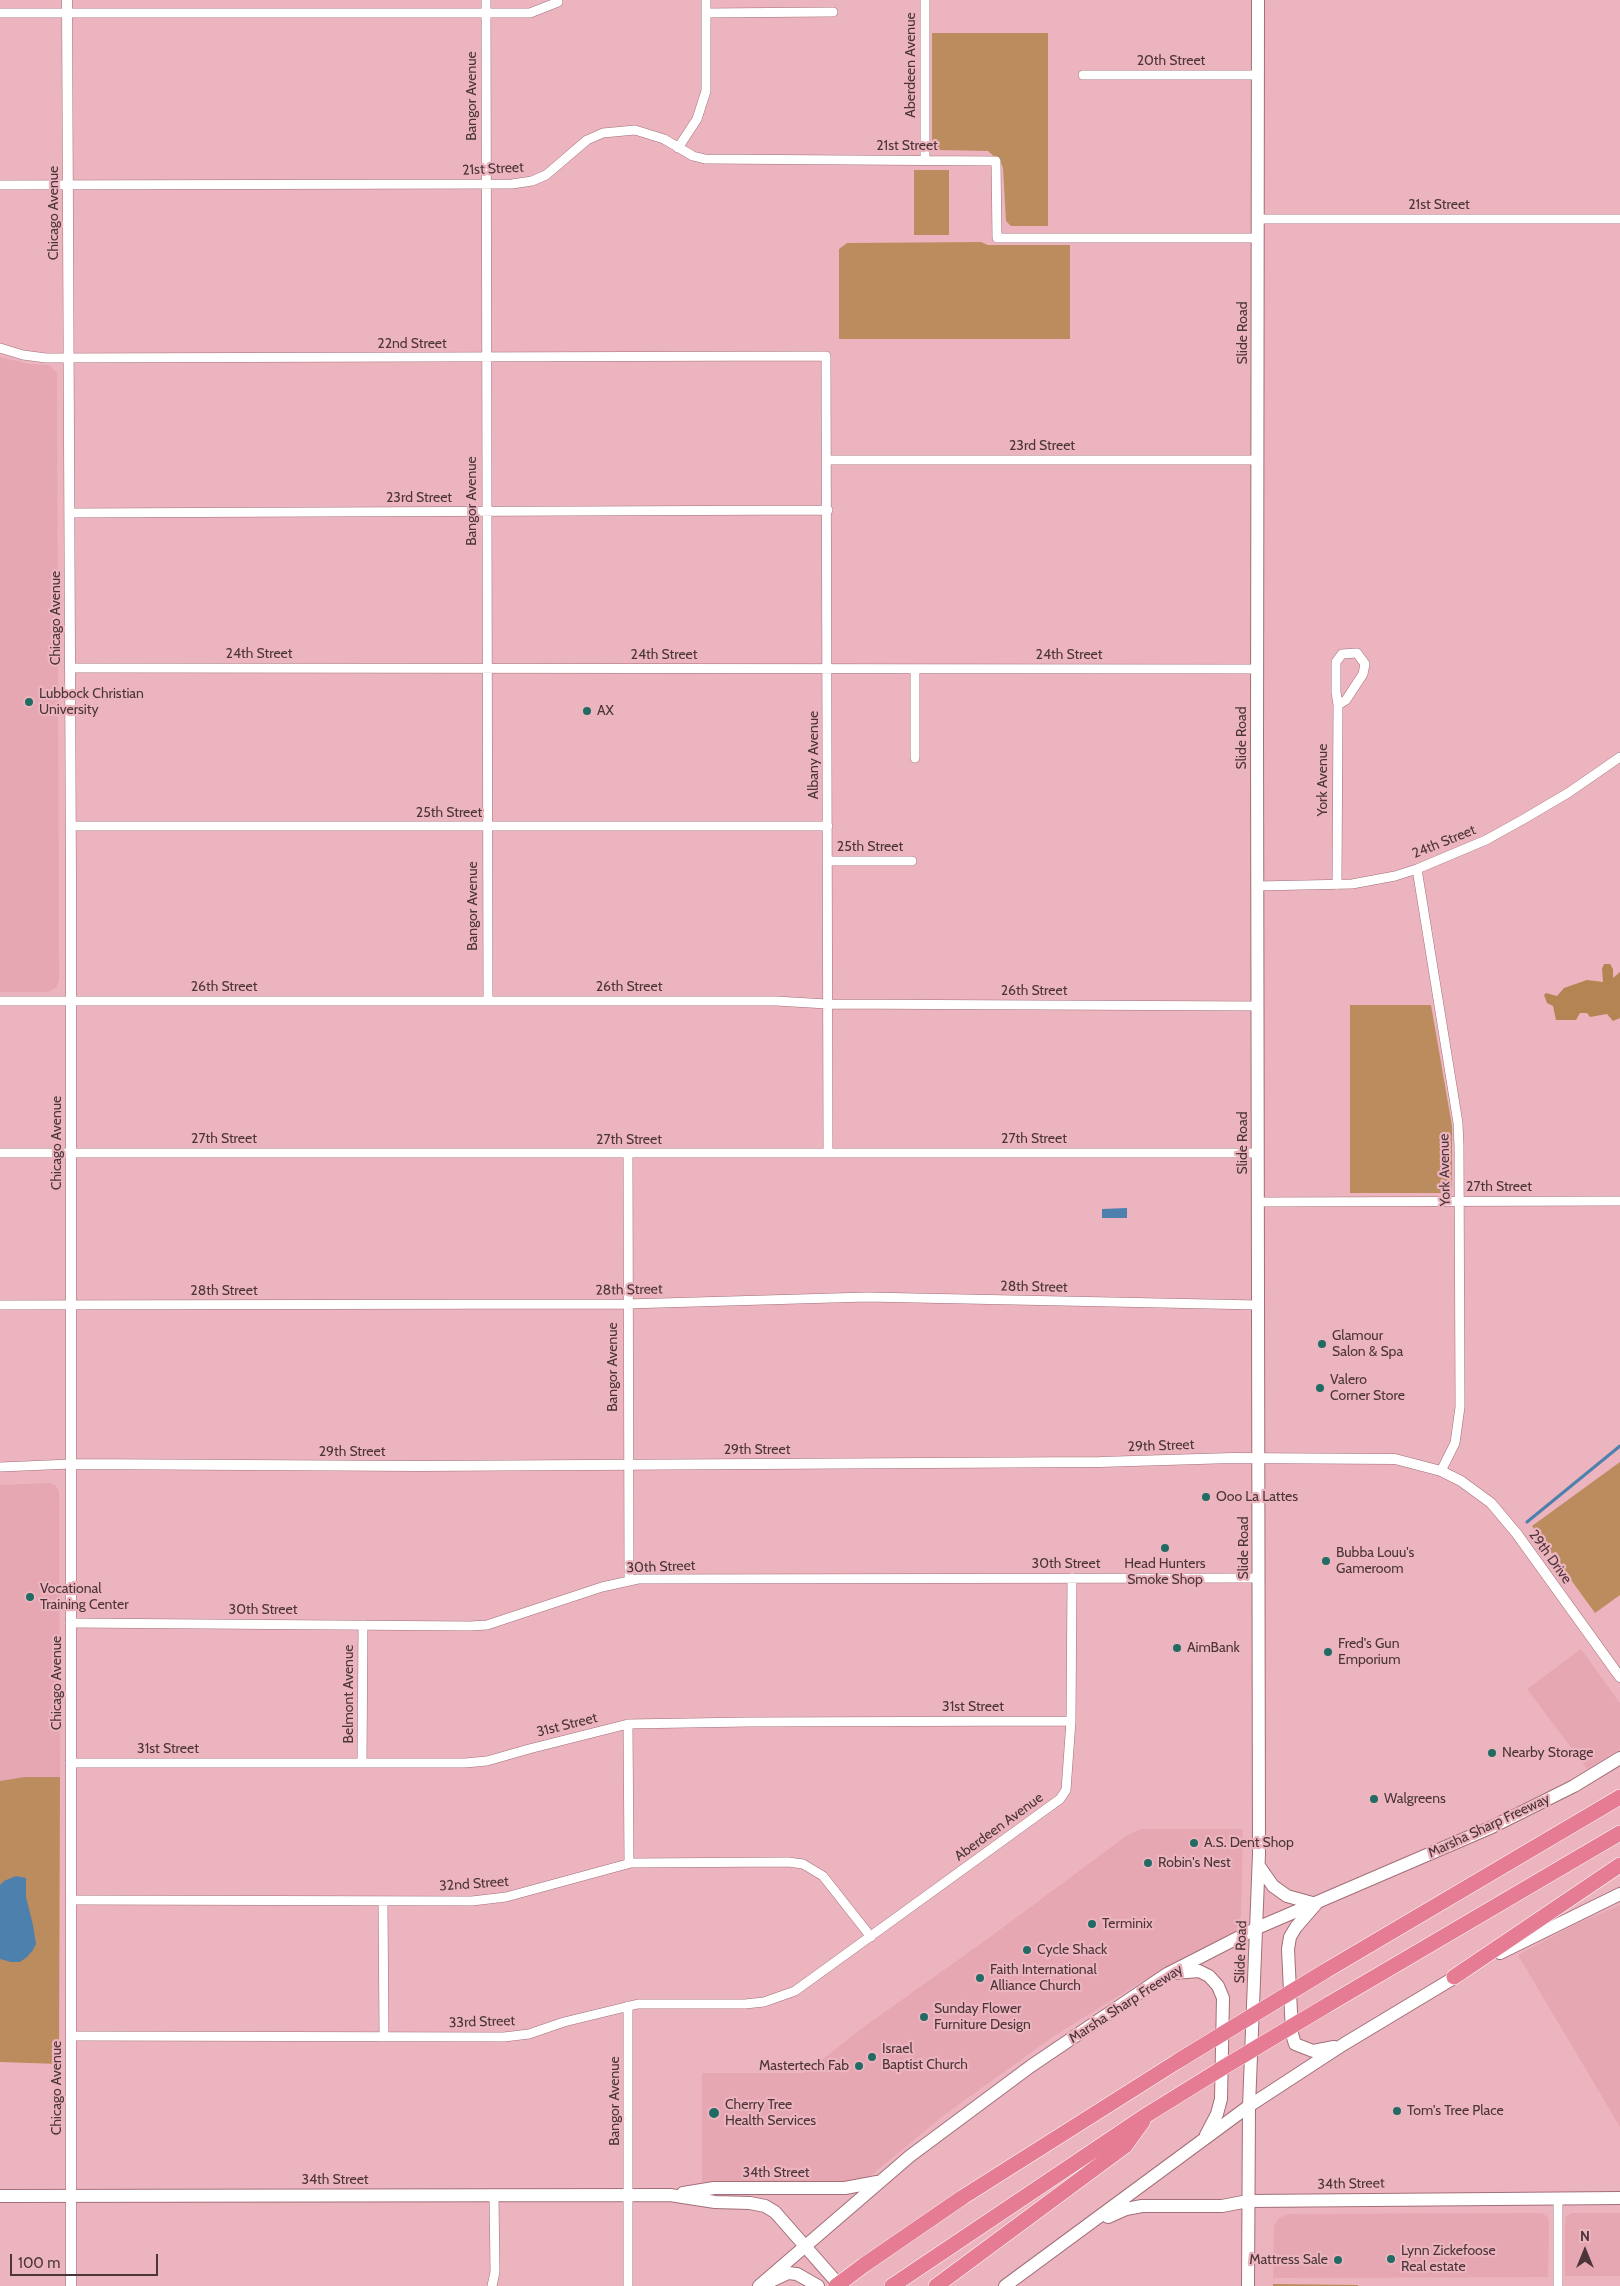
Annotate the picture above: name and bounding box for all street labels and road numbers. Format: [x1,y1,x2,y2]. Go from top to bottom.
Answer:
street label: Aberdeen Avenue [903,12,919,118]
street label: Bangor Avenue [464,51,480,141]
street label: 20th Street [1137,53,1205,69]
street label: 21st Street [876,138,938,154]
street label: 21st Street [462,159,524,179]
street label: Chicago Avenue [46,166,62,260]
street label: 21st Street [1408,197,1470,213]
street label: Slide Road [1235,302,1251,364]
street label: 22nd Street [377,336,447,352]
street label: 23rd Street [1009,438,1075,454]
street label: Bangor Avenue [464,456,480,546]
street label: 23rd Street [386,490,452,506]
street label: Chicago Avenue [48,571,64,665]
street label: 24th Street [226,646,292,662]
street label: 24th Street [631,647,697,663]
street label: 24th Street [1036,647,1102,663]
street label: Slide Road [1234,707,1250,769]
street label: Albany Avenue [806,711,822,799]
street label: York Avenue [1315,744,1331,816]
street label: 25th Street [416,805,482,821]
street label: 24th Street [1410,822,1478,862]
street label: 25th Street [837,839,903,855]
street label: Bangor Avenue [465,861,481,951]
street label: 26th Street [191,979,257,995]
street label: 26th Street [596,979,662,995]
street label: 26th Street [1001,983,1067,999]
street label: Chicago Avenue [49,1096,65,1190]
street label: Slide Road [1235,1112,1251,1174]
street label: 27th Street [191,1131,257,1147]
street label: 27th Street [1001,1131,1067,1147]
street label: 27th Street [596,1132,662,1148]
street label: York Avenue [1436,1134,1454,1206]
street label: 27th Street [1466,1179,1532,1195]
street label: 28th Street [1000,1278,1068,1296]
street label: 28th Street [595,1281,663,1299]
street label: 28th Street [190,1283,258,1299]
street label: Bangor Avenue [605,1322,621,1412]
street label: 29th Street [1127,1436,1195,1456]
street label: 29th Street [724,1442,790,1458]
street label: 29th Street [319,1444,385,1460]
street label: Slide Road [1236,1517,1252,1579]
street label: 29th Drive [1525,1527,1575,1587]
street label: 30th Street [1032,1556,1100,1572]
street label: 30th Street [626,1557,696,1577]
street label: 30th Street [229,1602,297,1618]
street label: Chicago Avenue [49,1636,65,1730]
street label: Belmont Avenue [341,1645,357,1743]
street label: 31st Street [942,1699,1004,1715]
street label: 31st Street [535,1709,599,1741]
street label: 31st Street [137,1741,199,1757]
street label: Aberdeen Avenue [951,1789,1047,1865]
street label: Marsha Sharp Freeway [1425,1790,1553,1862]
street label: 32nd Street [439,1873,509,1895]
street label: Slide Road [1232,1920,1250,1984]
street label: Marsha Sharp Freeway [1066,1961,1186,2047]
street label: 33rd Street [449,2012,515,2032]
street label: Chicago Avenue [49,2041,65,2135]
street label: Bangor Avenue [607,2056,623,2146]
street label: 34th Street [742,2165,810,2181]
street label: 34th Street [301,2172,369,2188]
street label: 34th Street [1317,2175,1385,2193]

